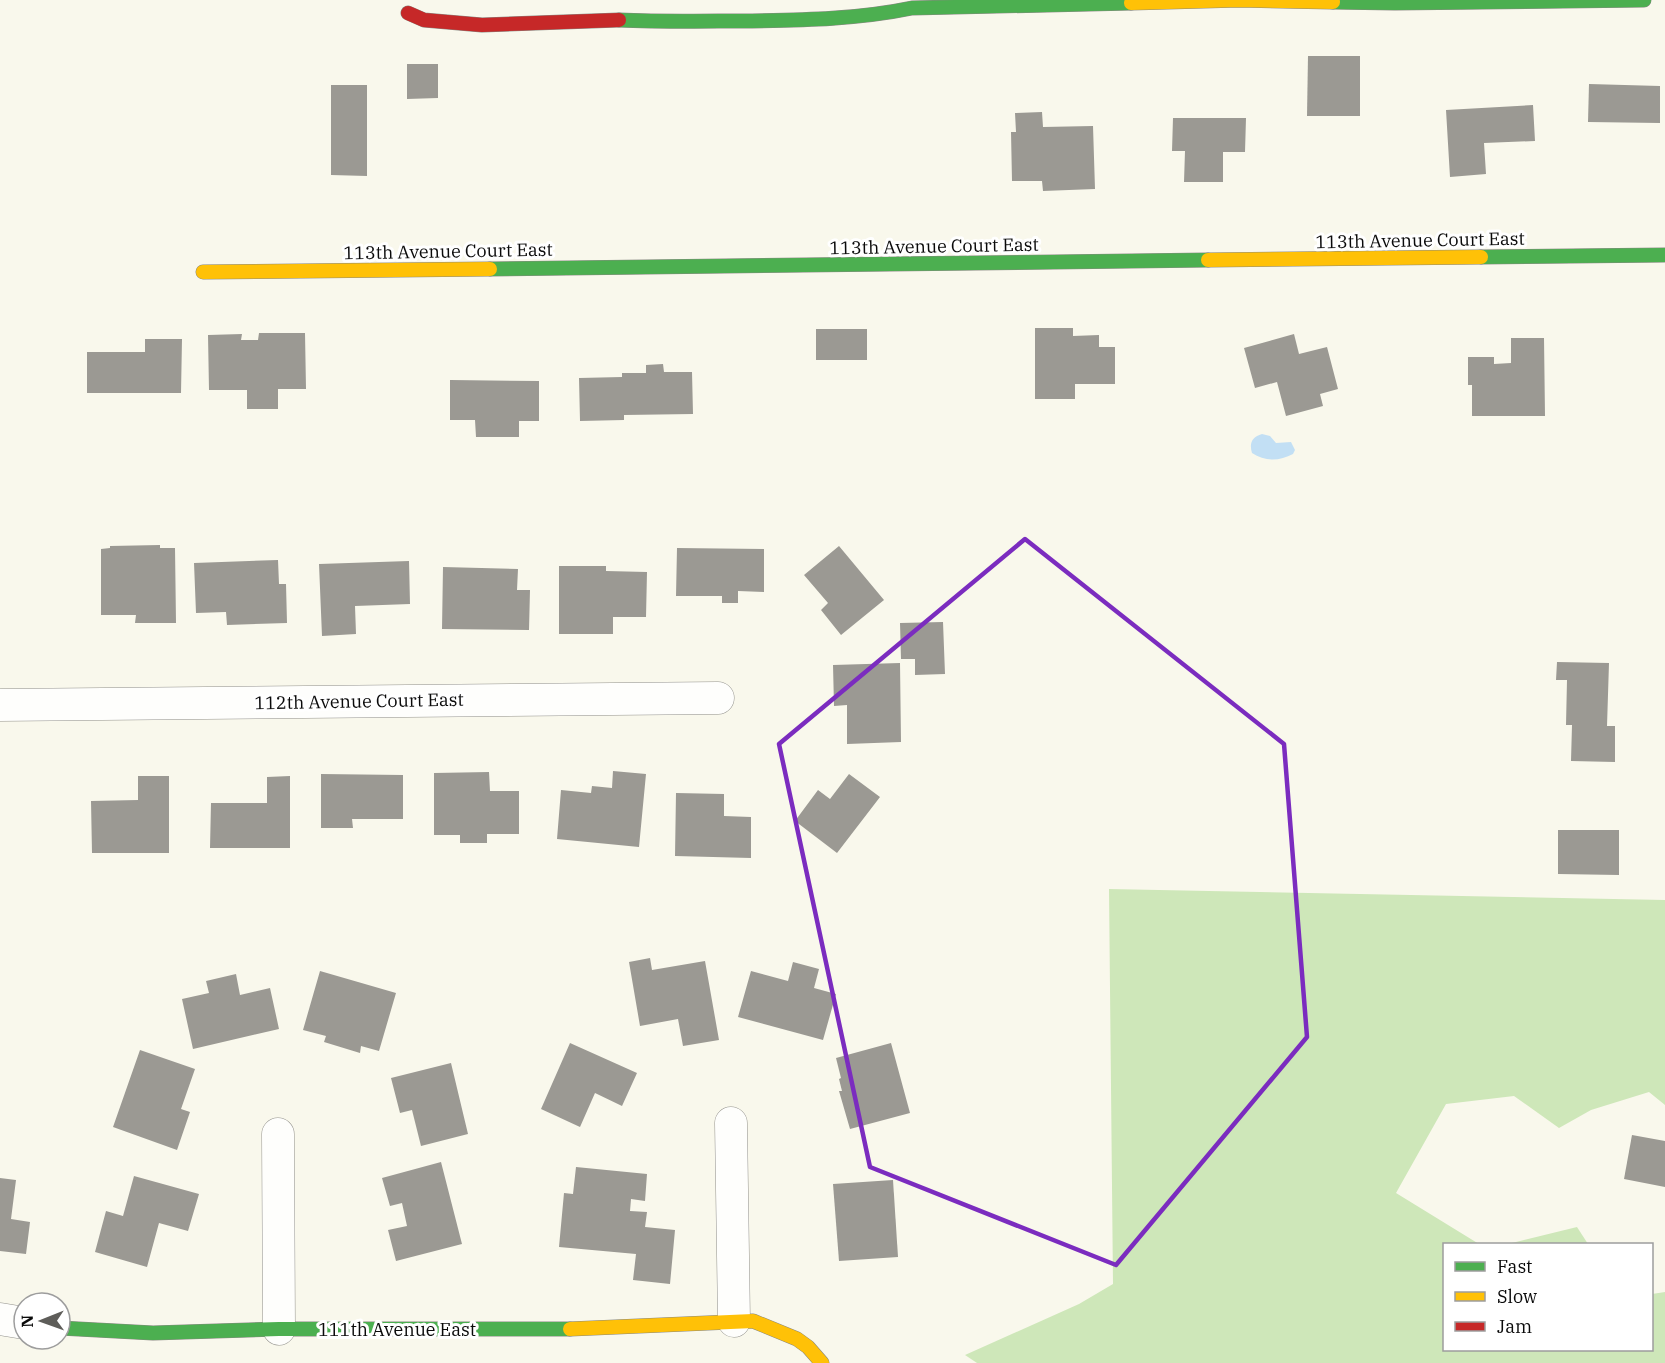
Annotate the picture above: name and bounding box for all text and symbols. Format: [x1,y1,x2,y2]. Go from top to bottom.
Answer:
street label: 113th Avenue Court East [1315,227,1525,253]
street label: 113th Avenue Court East [829,233,1039,259]
street label: 113th Avenue Court East [343,238,553,264]
street label: 112th Avenue Court East [254,688,464,714]
legend [1443,1243,1653,1351]
text: Fast [1497,1255,1532,1278]
text: Slow [1497,1285,1537,1308]
north arrow [12,1291,72,1351]
text: N [17,1315,37,1328]
text: Jam [1497,1315,1532,1338]
street label: 111th Avenue East [318,1318,476,1341]

